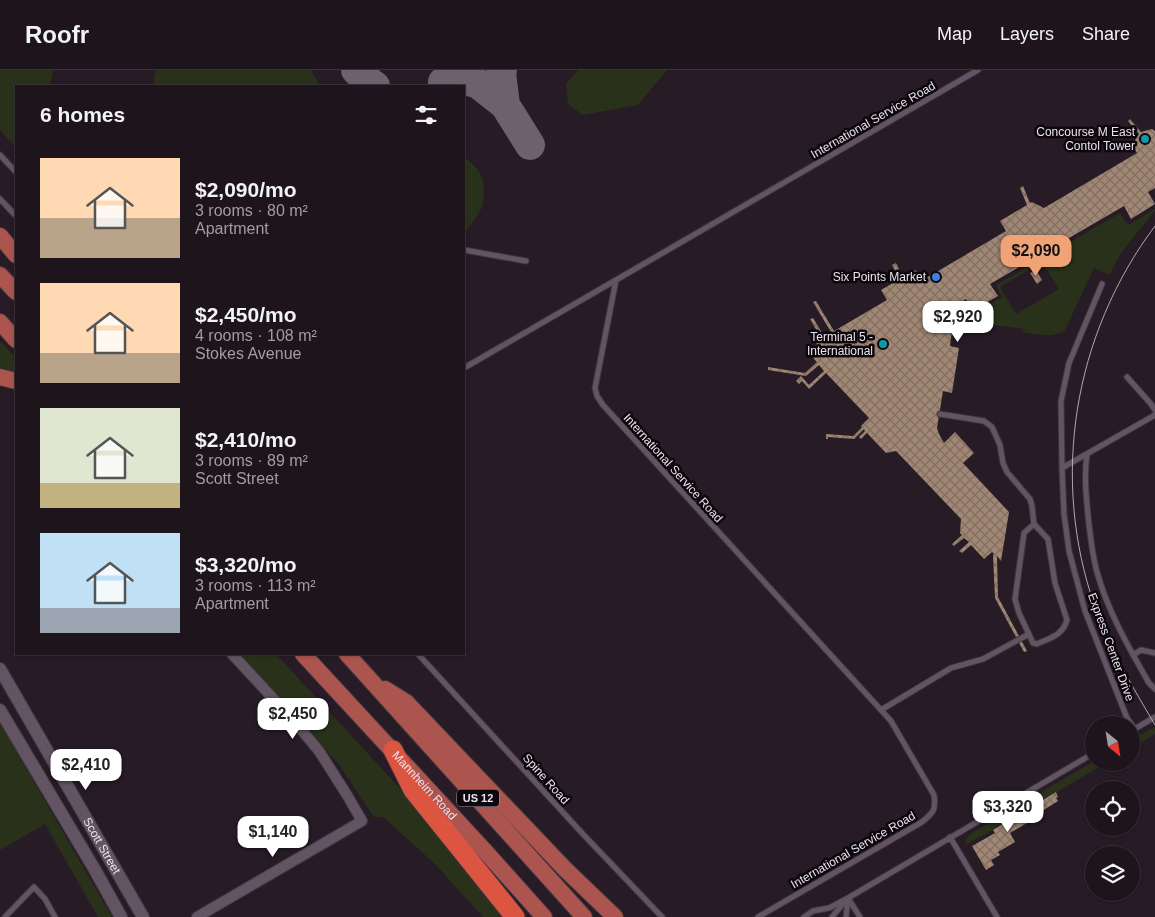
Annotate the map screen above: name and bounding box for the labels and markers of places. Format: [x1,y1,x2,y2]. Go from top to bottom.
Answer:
place label: Concourse M East Contol Tower [1036,125,1136,153]
marker: Concourse M East Contol Tower [1139,133,1151,145]
pin: $2,090 [995,234,1077,277]
place label: Six Points Market [833,270,927,284]
marker: Six Points Market [930,271,942,283]
pin: $2,920 [917,300,999,343]
place label: Terminal 5 - International [807,330,873,358]
marker: Terminal 5 - International [877,338,889,350]
pin: $2,450 [252,698,334,740]
pin: $2,410 [45,748,127,791]
pin: $3,320 [967,790,1049,833]
pin: $1,140 [232,816,314,858]

